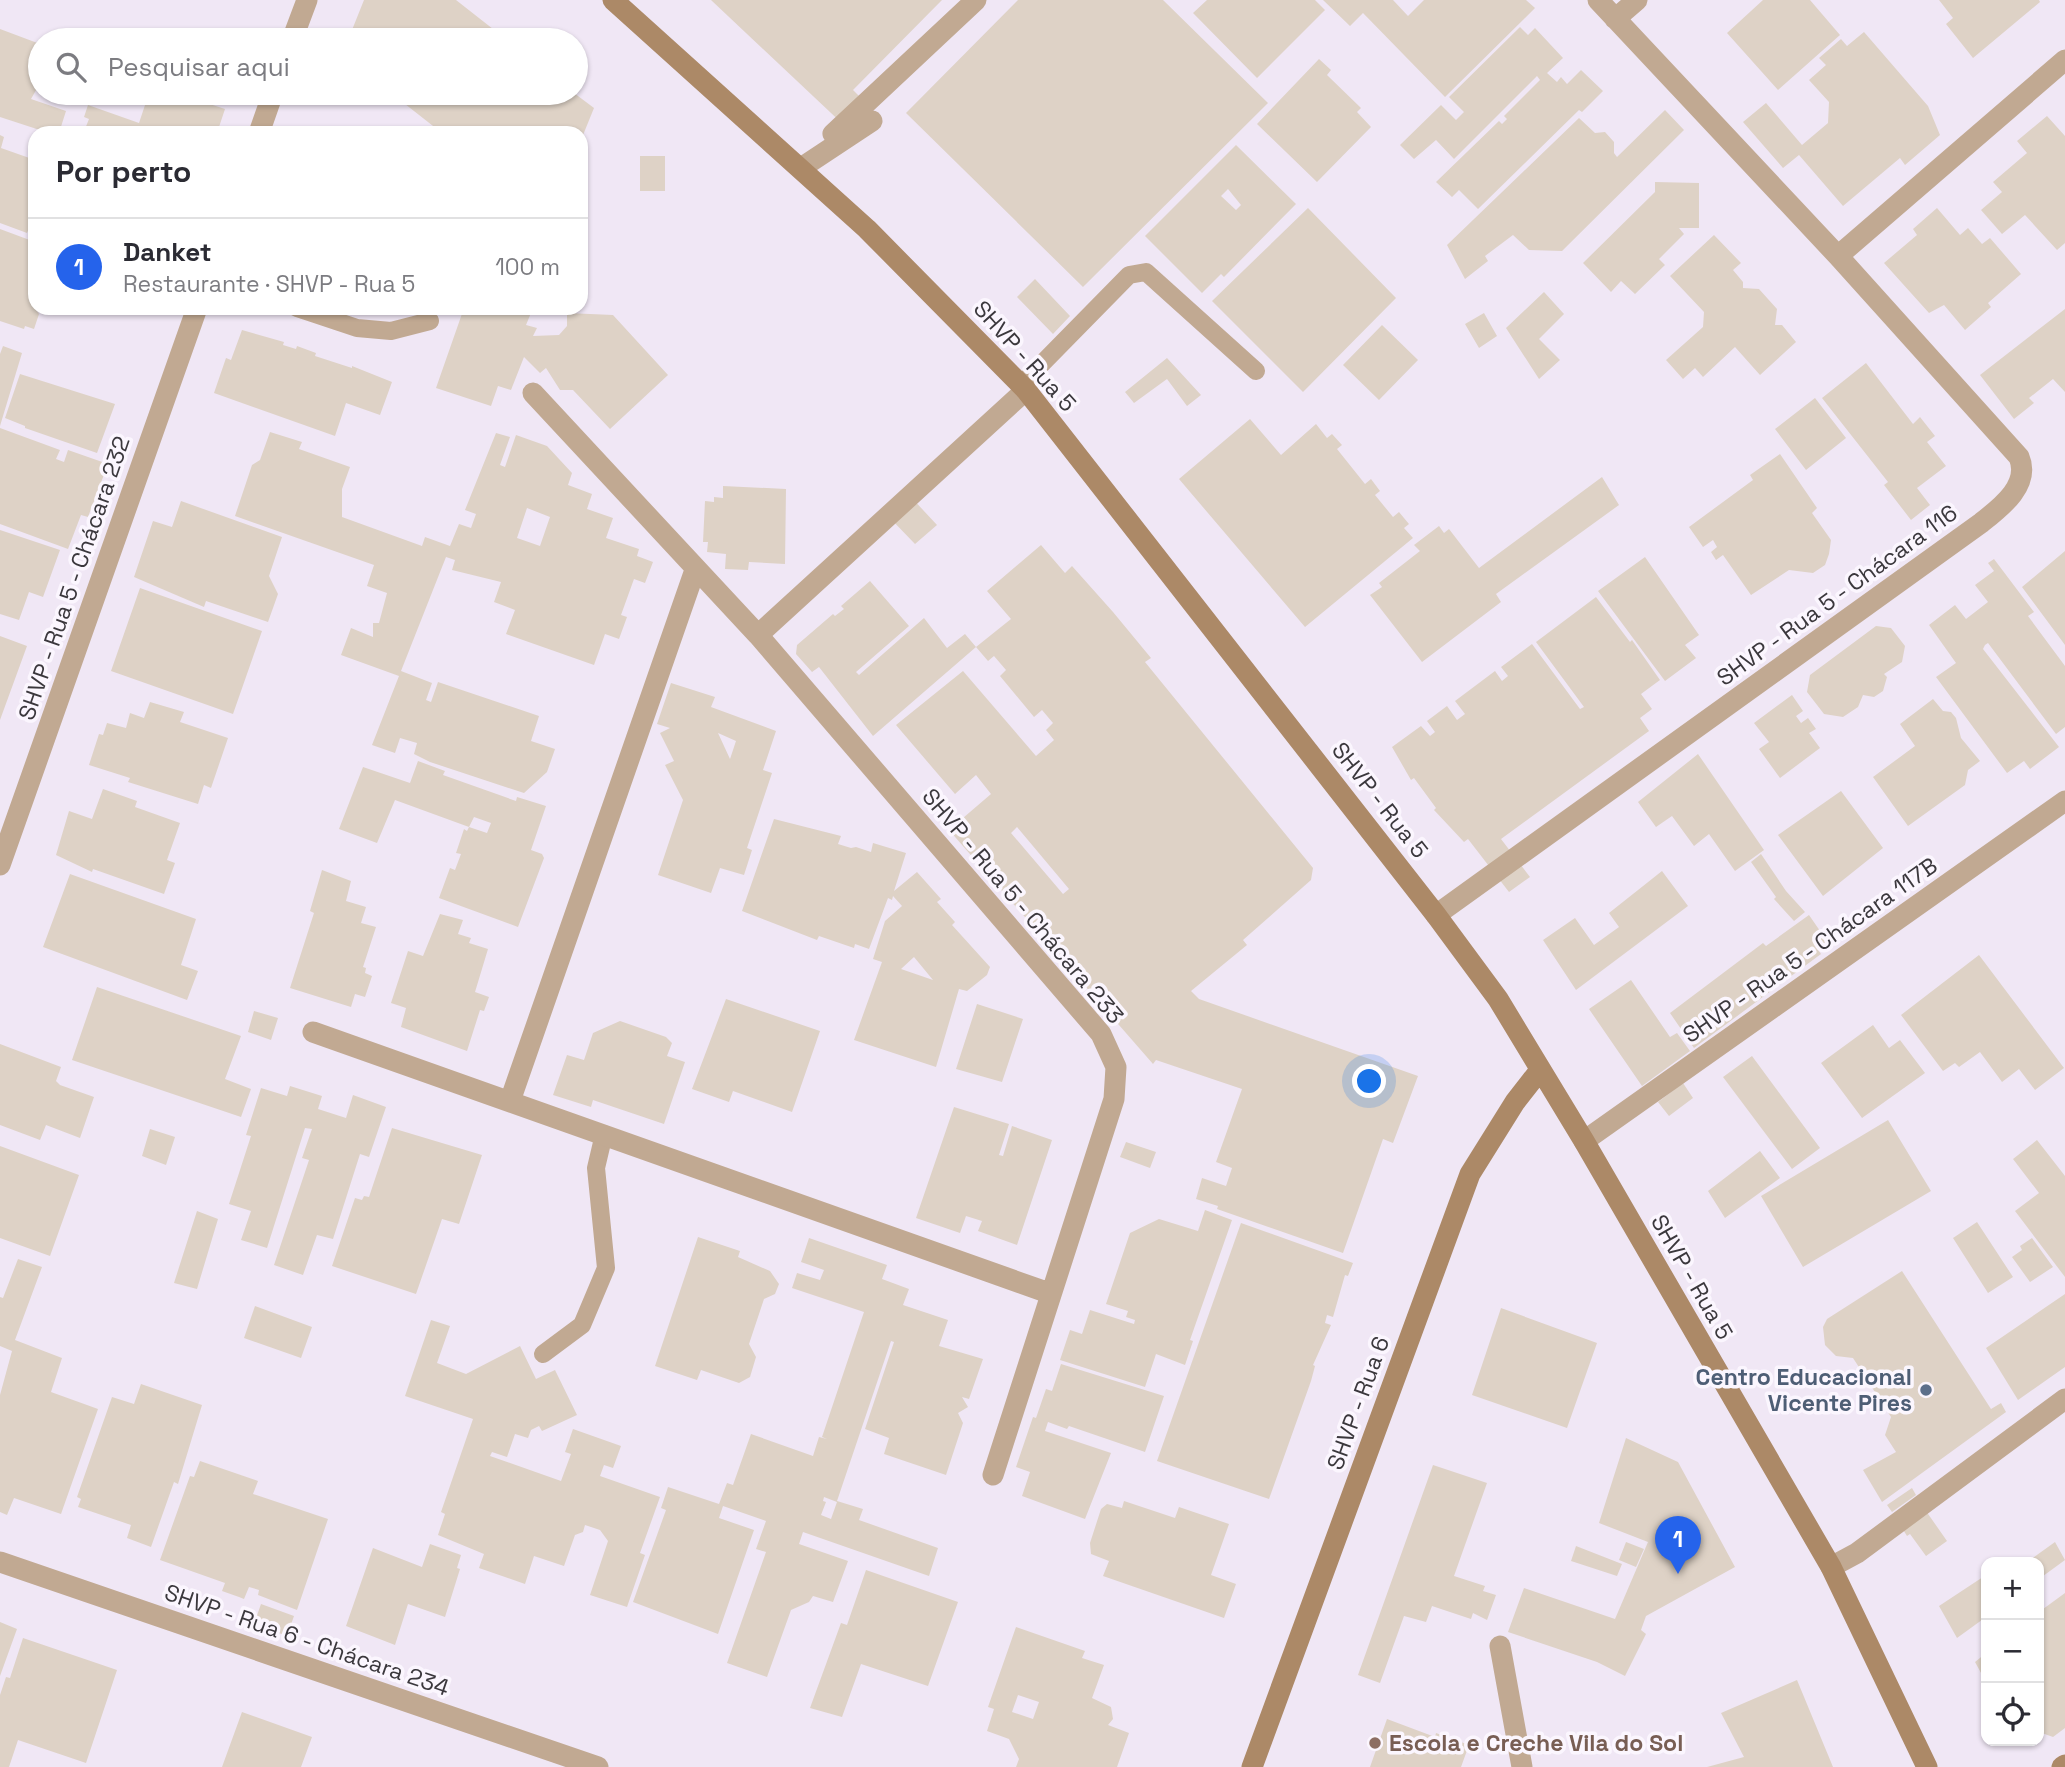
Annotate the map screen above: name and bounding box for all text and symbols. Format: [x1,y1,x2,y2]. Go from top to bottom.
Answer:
search box [28,28,588,105]
icon: search [52,48,90,86]
text: Pesquisar aqui [108,50,290,84]
text: Por perto [56,152,191,191]
text: Danket [123,235,212,269]
text: 1 [74,252,84,282]
text: 100 m [495,252,560,282]
text: Restaurante · SHVP - Rua 5 [123,269,415,299]
street label: SHVP - Rua 5 [967,294,1083,418]
street label: SHVP - Rua 5 - Chácara 232 [11,432,137,724]
street label: SHVP - Rua 5 - Chácara 116 [1711,498,1963,692]
street label: SHVP - Rua 5 [1325,736,1435,864]
street label: SHVP - Rua 5 - Chácara 233 [916,782,1130,1030]
street label: SHVP - Rua 5 - Chácara 117B [1677,850,1943,1050]
your location [1352,1064,1386,1098]
street label: SHVP - Rua 5 [1644,1209,1740,1345]
street label: SHVP - Rua 6 [1320,1332,1396,1474]
place label: Centro Educacional Vicente Pires [1696,1362,1912,1418]
marker: Centro Educacional Vicente Pires [1918,1382,1934,1398]
pin: 1 [1655,1516,1701,1574]
map controls [1981,1557,2044,1746]
button: + [1981,1557,2044,1620]
street label: SHVP - Rua 6 - Chácara 234 [161,1577,453,1703]
button: − [1981,1620,2044,1683]
button: locate [1981,1683,2044,1746]
place label: Escola e Creche Vila do Sol [1389,1728,1683,1758]
marker: Escola e Creche Vila do Sol [1367,1735,1383,1751]

